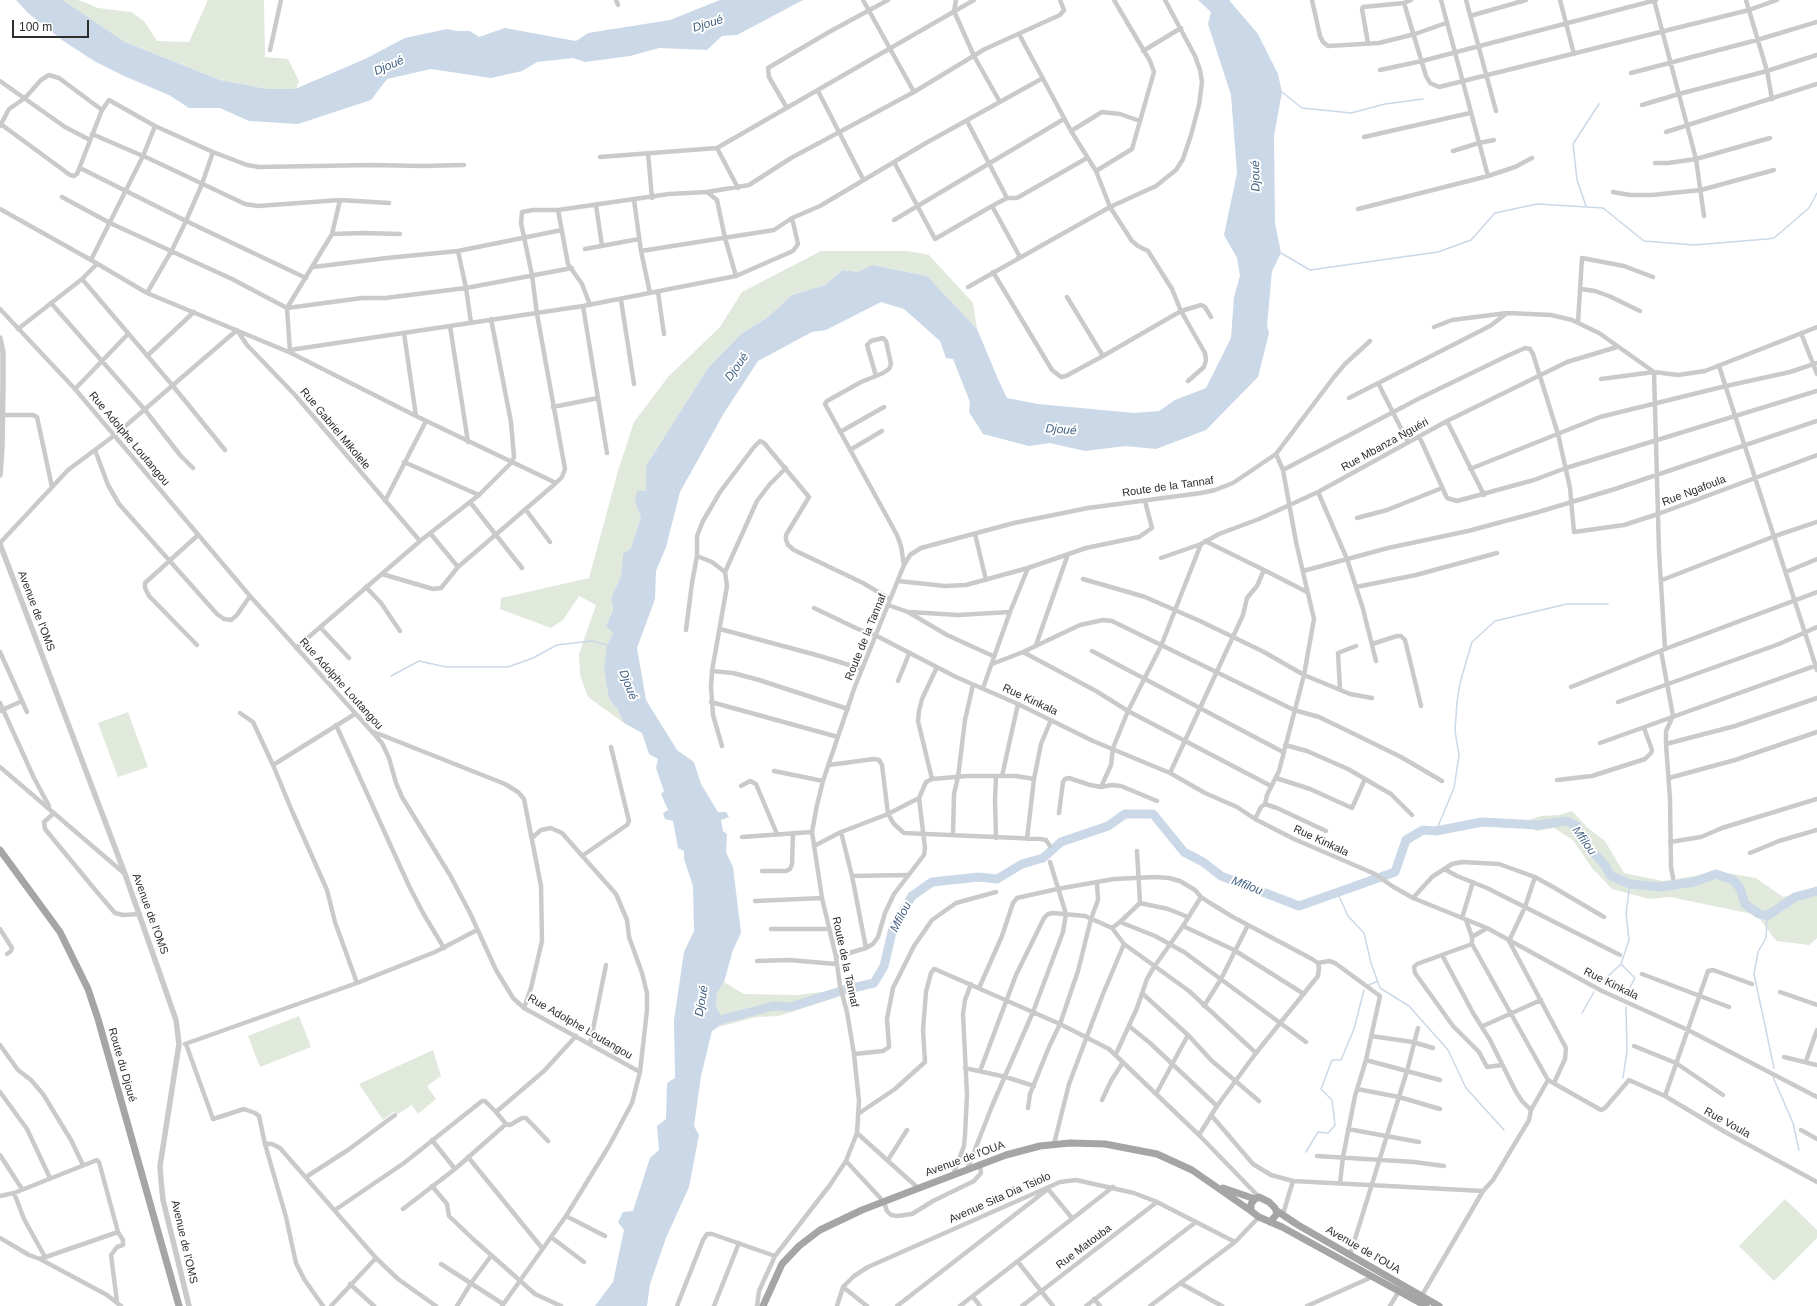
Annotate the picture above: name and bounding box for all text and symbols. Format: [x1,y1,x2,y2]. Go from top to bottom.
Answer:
scale bar [14,12,91,38]
water label: Djoué [691,13,725,35]
text: 100 m [19,20,52,34]
water label: Djoué [372,53,406,79]
water label: Djoué [1249,160,1263,192]
water label: Djoué [722,350,752,384]
street label: Rue Gabriel Mikolele [297,386,373,472]
street label: Rue Adolphe Loutangou [86,389,172,489]
street label: Rue Mbanza Nguéri [1339,416,1431,474]
water label: Djoué [1045,422,1077,438]
street label: Rue Ngafoula [1660,473,1728,509]
street label: Route de la Tannaf [1121,474,1215,500]
street label: Avenue de l'OMS [15,569,57,653]
street label: Route de la Tannaf [843,592,889,682]
street label: Rue Adolphe Loutangou [296,635,386,733]
water label: Djoué [616,668,640,702]
street label: Rue Kinkala [1000,681,1060,719]
street label: Rue Kinkala [1291,822,1351,860]
water label: Mfilou [1569,824,1599,858]
street label: Avenue de l'OMS [129,872,171,956]
water label: Mfilou [1229,874,1265,898]
water label: Mfilou [887,899,915,935]
street label: Route de la Tannaf [829,915,861,1009]
street label: Rue Kinkala [1581,965,1641,1003]
water label: Djoué [692,984,712,1018]
street label: Rue Adolphe Loutangou [525,992,635,1062]
street label: Route du Djoué [105,1026,139,1104]
street label: Rue Voula [1702,1105,1752,1141]
street label: Avenue de l'OUA [923,1138,1007,1180]
street label: Avenue Sita Dia Tsiolo [947,1170,1053,1226]
street label: Avenue de l'OMS [168,1199,200,1285]
street label: Rue Matouba [1054,1222,1114,1272]
street label: Avenue de l'OUA [1323,1223,1403,1277]

